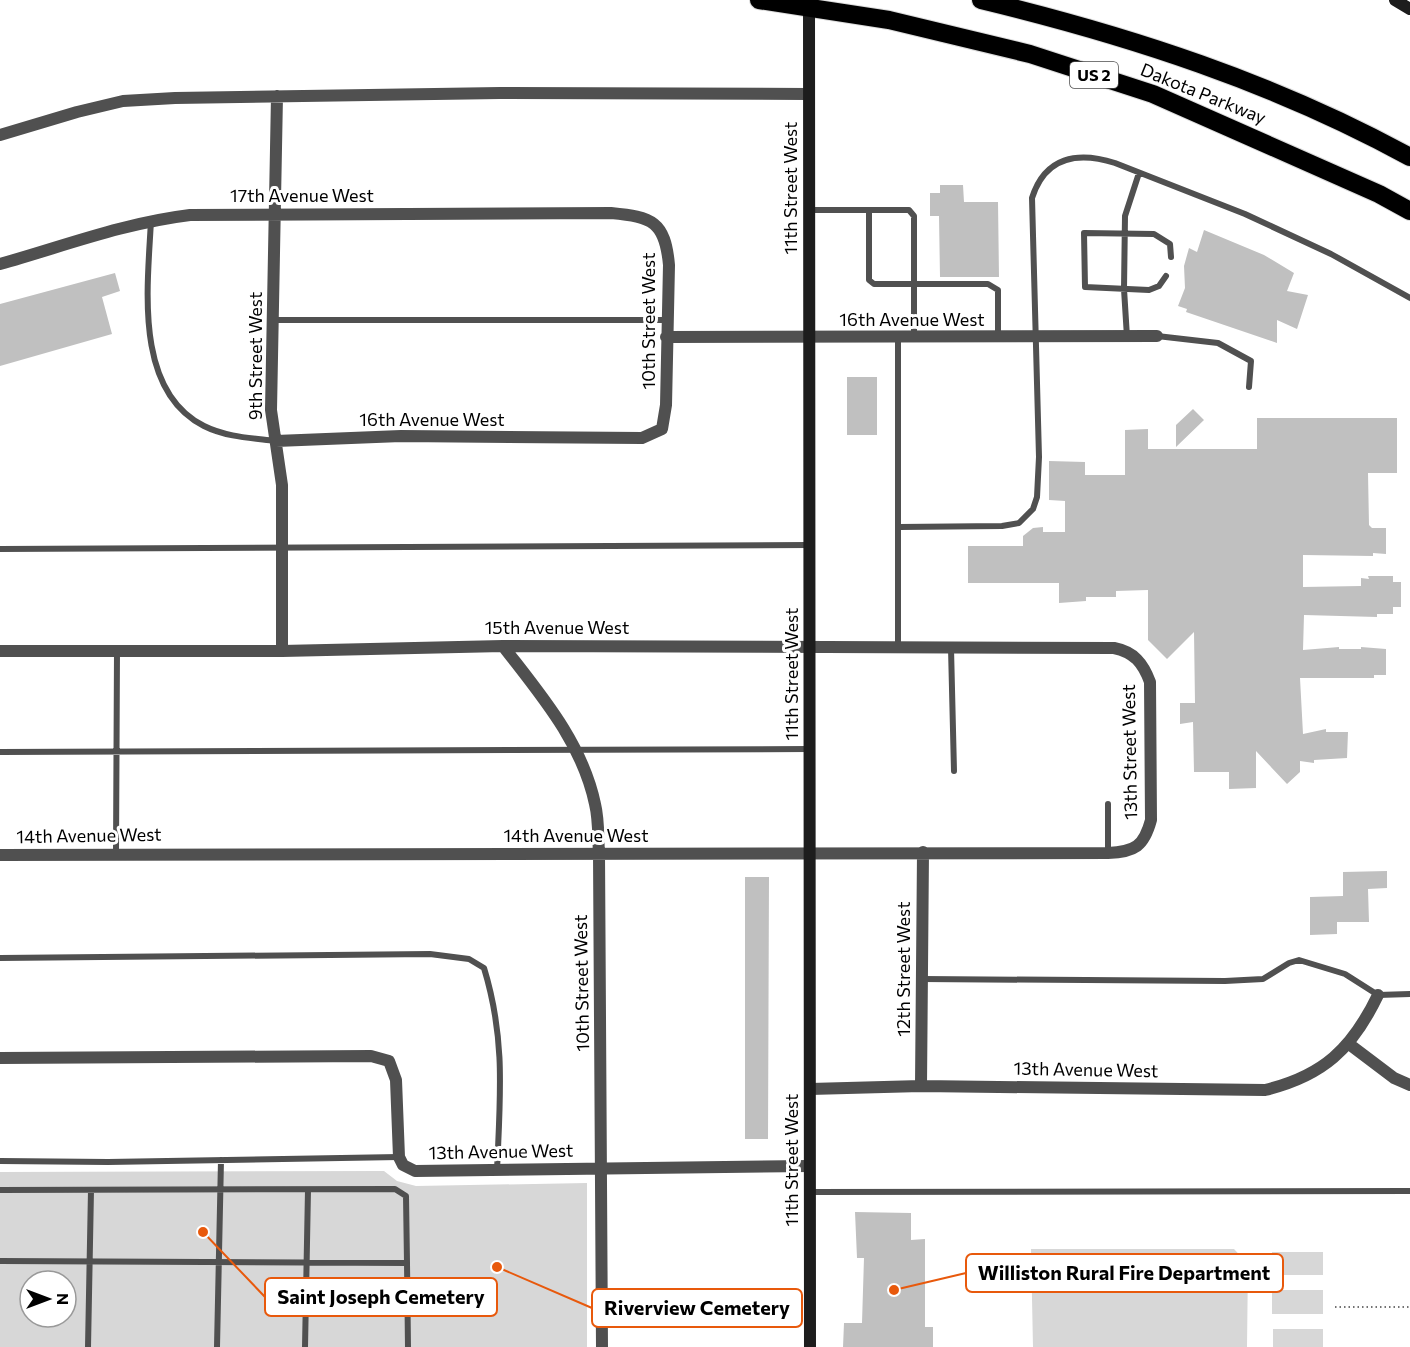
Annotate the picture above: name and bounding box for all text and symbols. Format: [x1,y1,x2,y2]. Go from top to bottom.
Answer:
street label: Dakota Parkway [1137,58,1269,128]
road number: US 2 [1070,62,1118,88]
street label: 11th Street West [779,122,801,254]
street label: 17th Avenue West [230,184,374,206]
street label: 10th Street West [637,252,659,390]
street label: 9th Street West [244,292,266,420]
street label: 16th Avenue West [839,308,985,330]
street label: 16th Avenue West [359,408,505,430]
street label: 11th Street West [780,608,802,740]
street label: 15th Avenue West [485,616,629,638]
street label: 13th Street West [1117,684,1141,820]
street label: 14th Avenue West [16,823,162,847]
street label: 14th Avenue West [503,824,649,846]
street label: 12th Street West [892,901,914,1037]
street label: 10th Street West [569,914,593,1052]
street label: 13th Avenue West [1013,1057,1159,1081]
street label: 11th Street West [780,1094,802,1226]
street label: 13th Avenue West [428,1139,574,1163]
callout: Williston Rural Fire Department [966,1254,1283,1292]
text: Williston Rural Fire Department [978,1260,1270,1284]
north arrow [18,1269,78,1329]
callout: Saint Joseph Cemetery [265,1278,497,1316]
text: Saint Joseph Cemetery [277,1284,485,1308]
callout: Riverview Cemetery [592,1289,802,1327]
text: N [54,1293,73,1305]
text: Riverview Cemetery [604,1295,790,1319]

